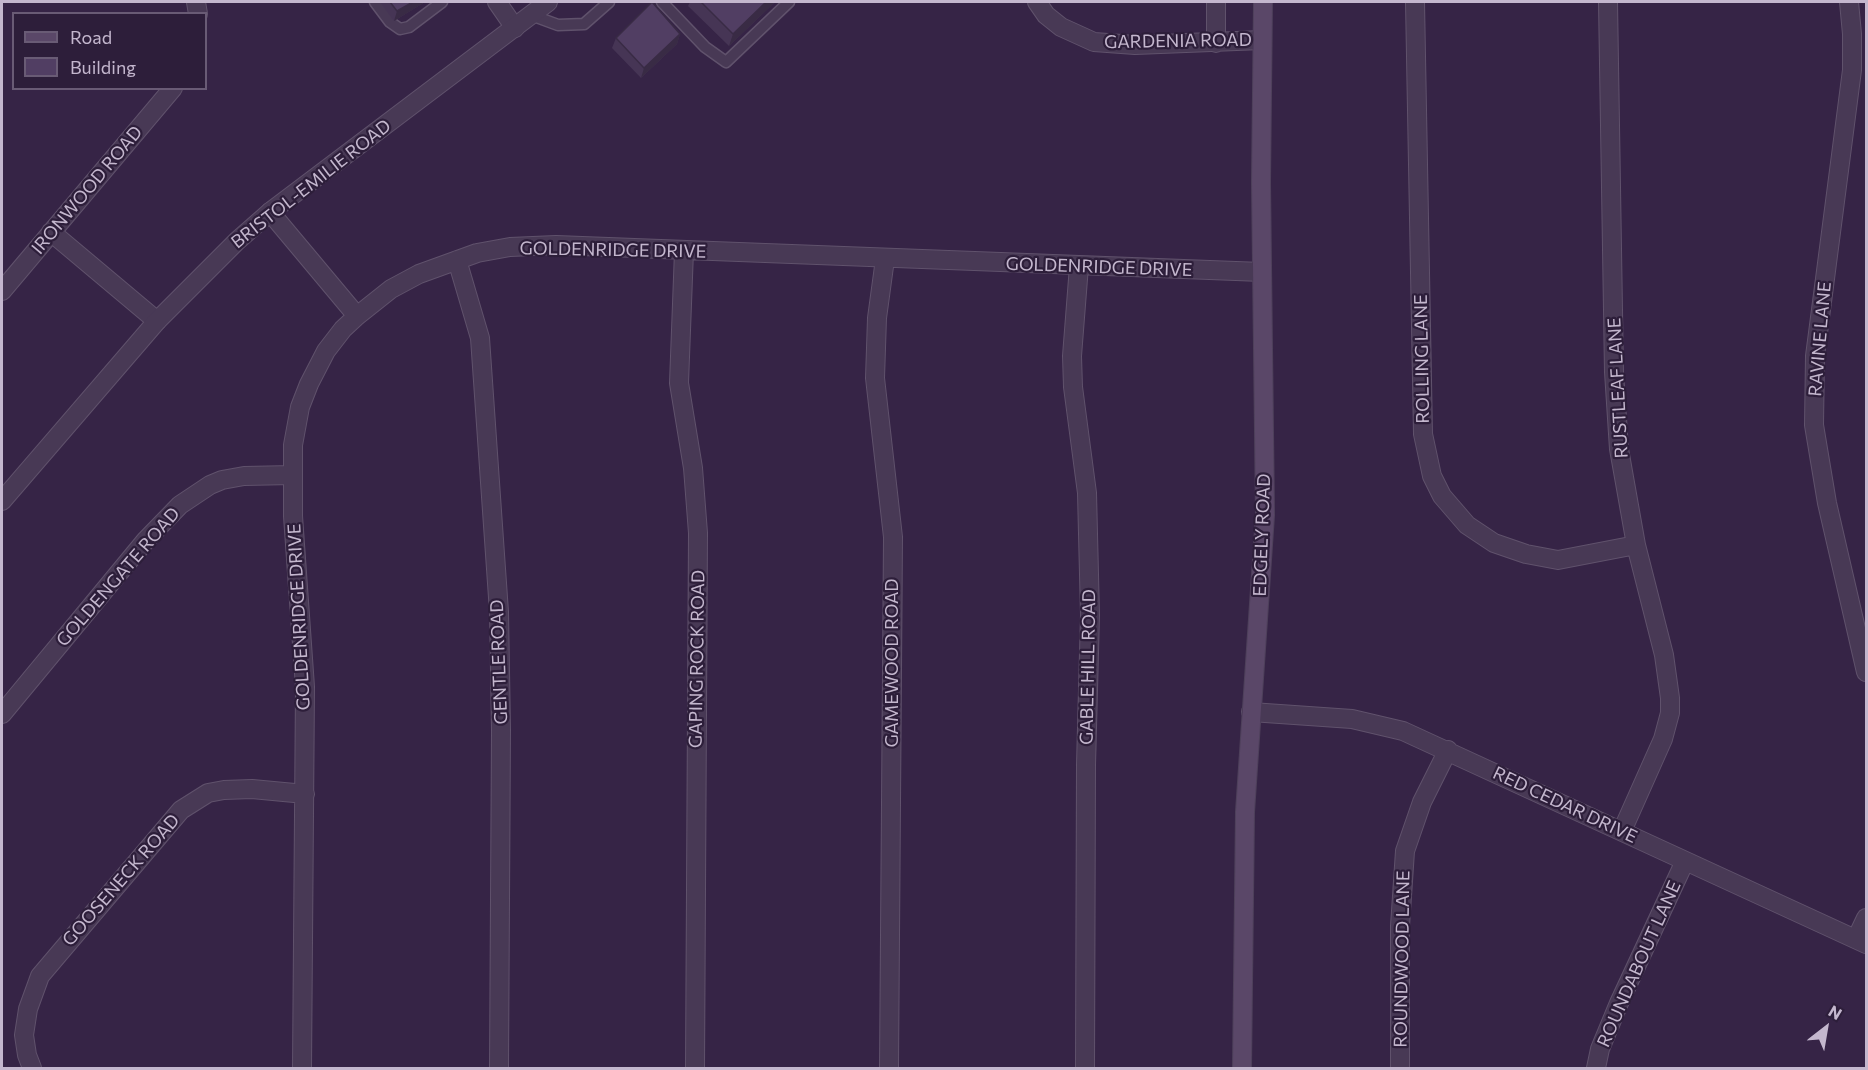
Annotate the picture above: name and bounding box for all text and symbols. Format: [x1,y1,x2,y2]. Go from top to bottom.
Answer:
legend [12,12,207,90]
text: Road [70,26,112,48]
street label: GARDENIA ROAD [1104,29,1252,53]
text: Building [70,56,136,78]
street label: BRISTOL-EMILIE ROAD [227,115,395,253]
street label: IRONWOOD ROAD [27,121,147,259]
street label: GOLDENRIDGE DRIVE [519,238,707,262]
street label: GOLDENRIDGE DRIVE [1005,253,1193,281]
street label: RAVINE LANE [1804,281,1836,397]
street label: ROLLING LANE [1410,294,1434,424]
street label: RUSTLEAF LANE [1604,317,1632,459]
street label: EDGELY ROAD [1249,473,1275,597]
street label: GOLDENGATE ROAD [52,503,184,651]
street label: GOLDENRIDGE DRIVE [283,523,315,711]
street label: GAPING ROCK ROAD [685,570,709,748]
street label: GAMEWOOD ROAD [881,578,903,748]
street label: GABLE HILL ROAD [1076,589,1100,745]
street label: GENTLE ROAD [486,599,512,725]
street label: RED CEDAR DRIVE [1490,762,1640,848]
street label: GOOSENECK ROAD [58,810,184,950]
street label: ROUNDWOOD LANE [1390,870,1414,1048]
street label: ROUNDABOUT LANE [1593,877,1685,1051]
north arrow [1796,998,1856,1058]
text: N [1825,1001,1846,1023]

